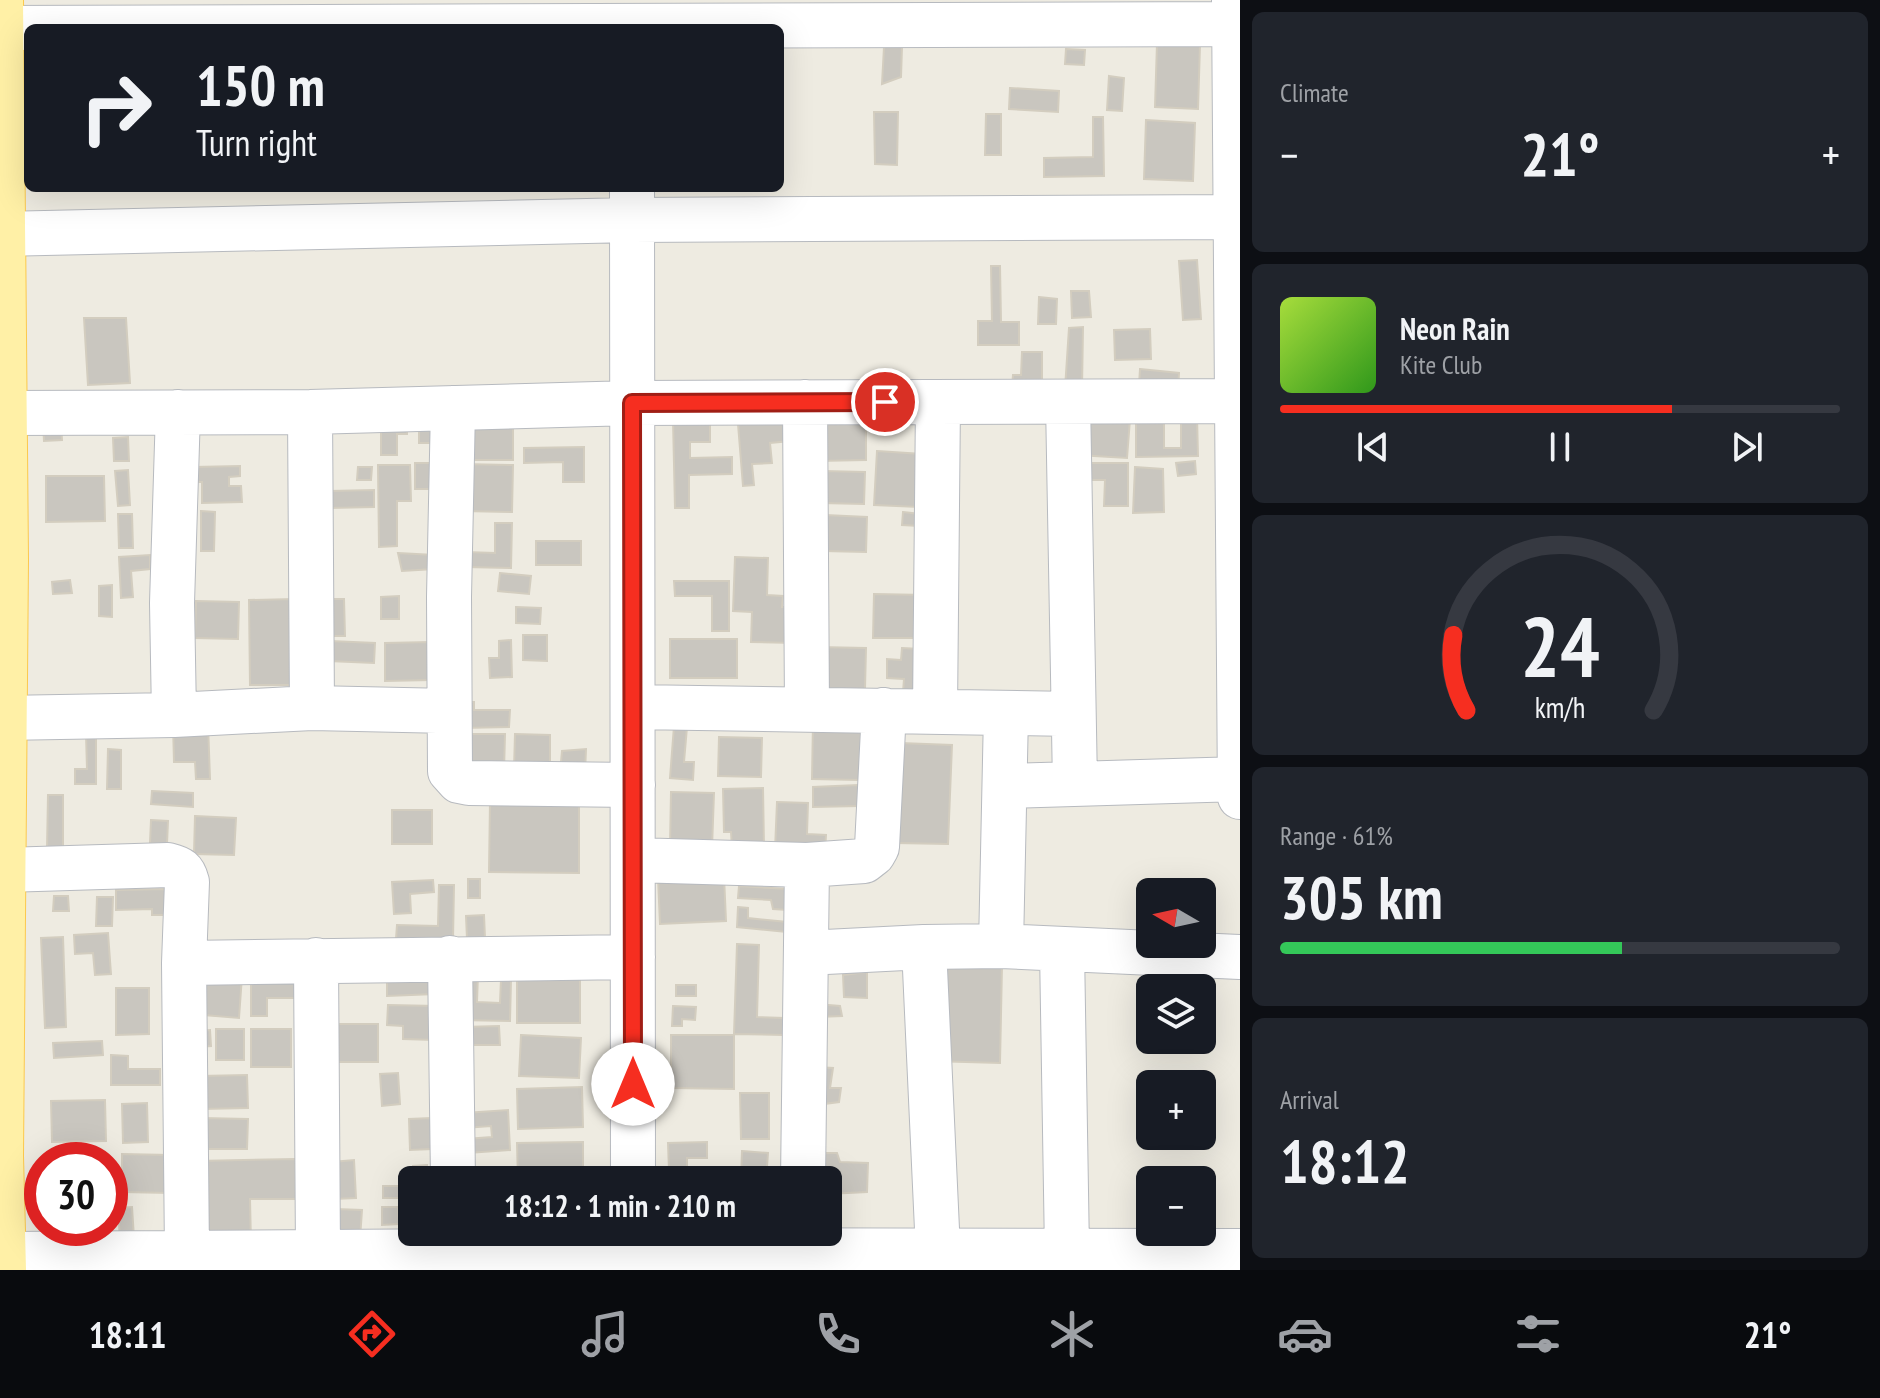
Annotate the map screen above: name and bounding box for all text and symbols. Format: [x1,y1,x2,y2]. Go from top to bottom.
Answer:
text: 150 m [196,49,325,121]
icon: right [64,56,168,160]
text: Climate [1280,76,1349,109]
text: 21° [1520,115,1600,193]
text: Turn right [196,119,317,166]
text: − [1280,126,1298,183]
text: + [1822,126,1840,183]
text: Neon Rain [1400,309,1510,348]
text: Kite Club [1400,348,1482,381]
pin [851,368,919,436]
icon: arrive [863,380,907,424]
icon: previous [1351,425,1395,469]
icon: pause [1538,425,1582,469]
icon: next [1725,425,1769,469]
text: 24 [1520,592,1600,700]
text: km/h [1535,689,1585,726]
text: Range · 61% [1280,819,1393,852]
text: 305 km [1280,858,1443,936]
north arrow [1136,878,1216,958]
map controls [1136,878,1216,1246]
button: layers [1136,974,1216,1054]
position arrow [591,1042,675,1126]
button: + [1136,1070,1216,1150]
text: Arrival [1280,1083,1339,1116]
text: 18:12 [1280,1122,1410,1200]
speed limit sign: 30 [24,1142,128,1246]
button: − [1136,1166,1216,1246]
text: 18:12 · 1 min · 210 m [504,1186,736,1225]
icon: directions [344,1306,400,1362]
icon: music [577,1306,633,1362]
icon: phone [810,1306,866,1362]
icon: climate [1044,1306,1100,1362]
icon: car [1277,1306,1333,1362]
icon: filters [1510,1306,1566,1362]
text: 18:11 [89,1311,167,1358]
text: 21° [1744,1311,1791,1358]

